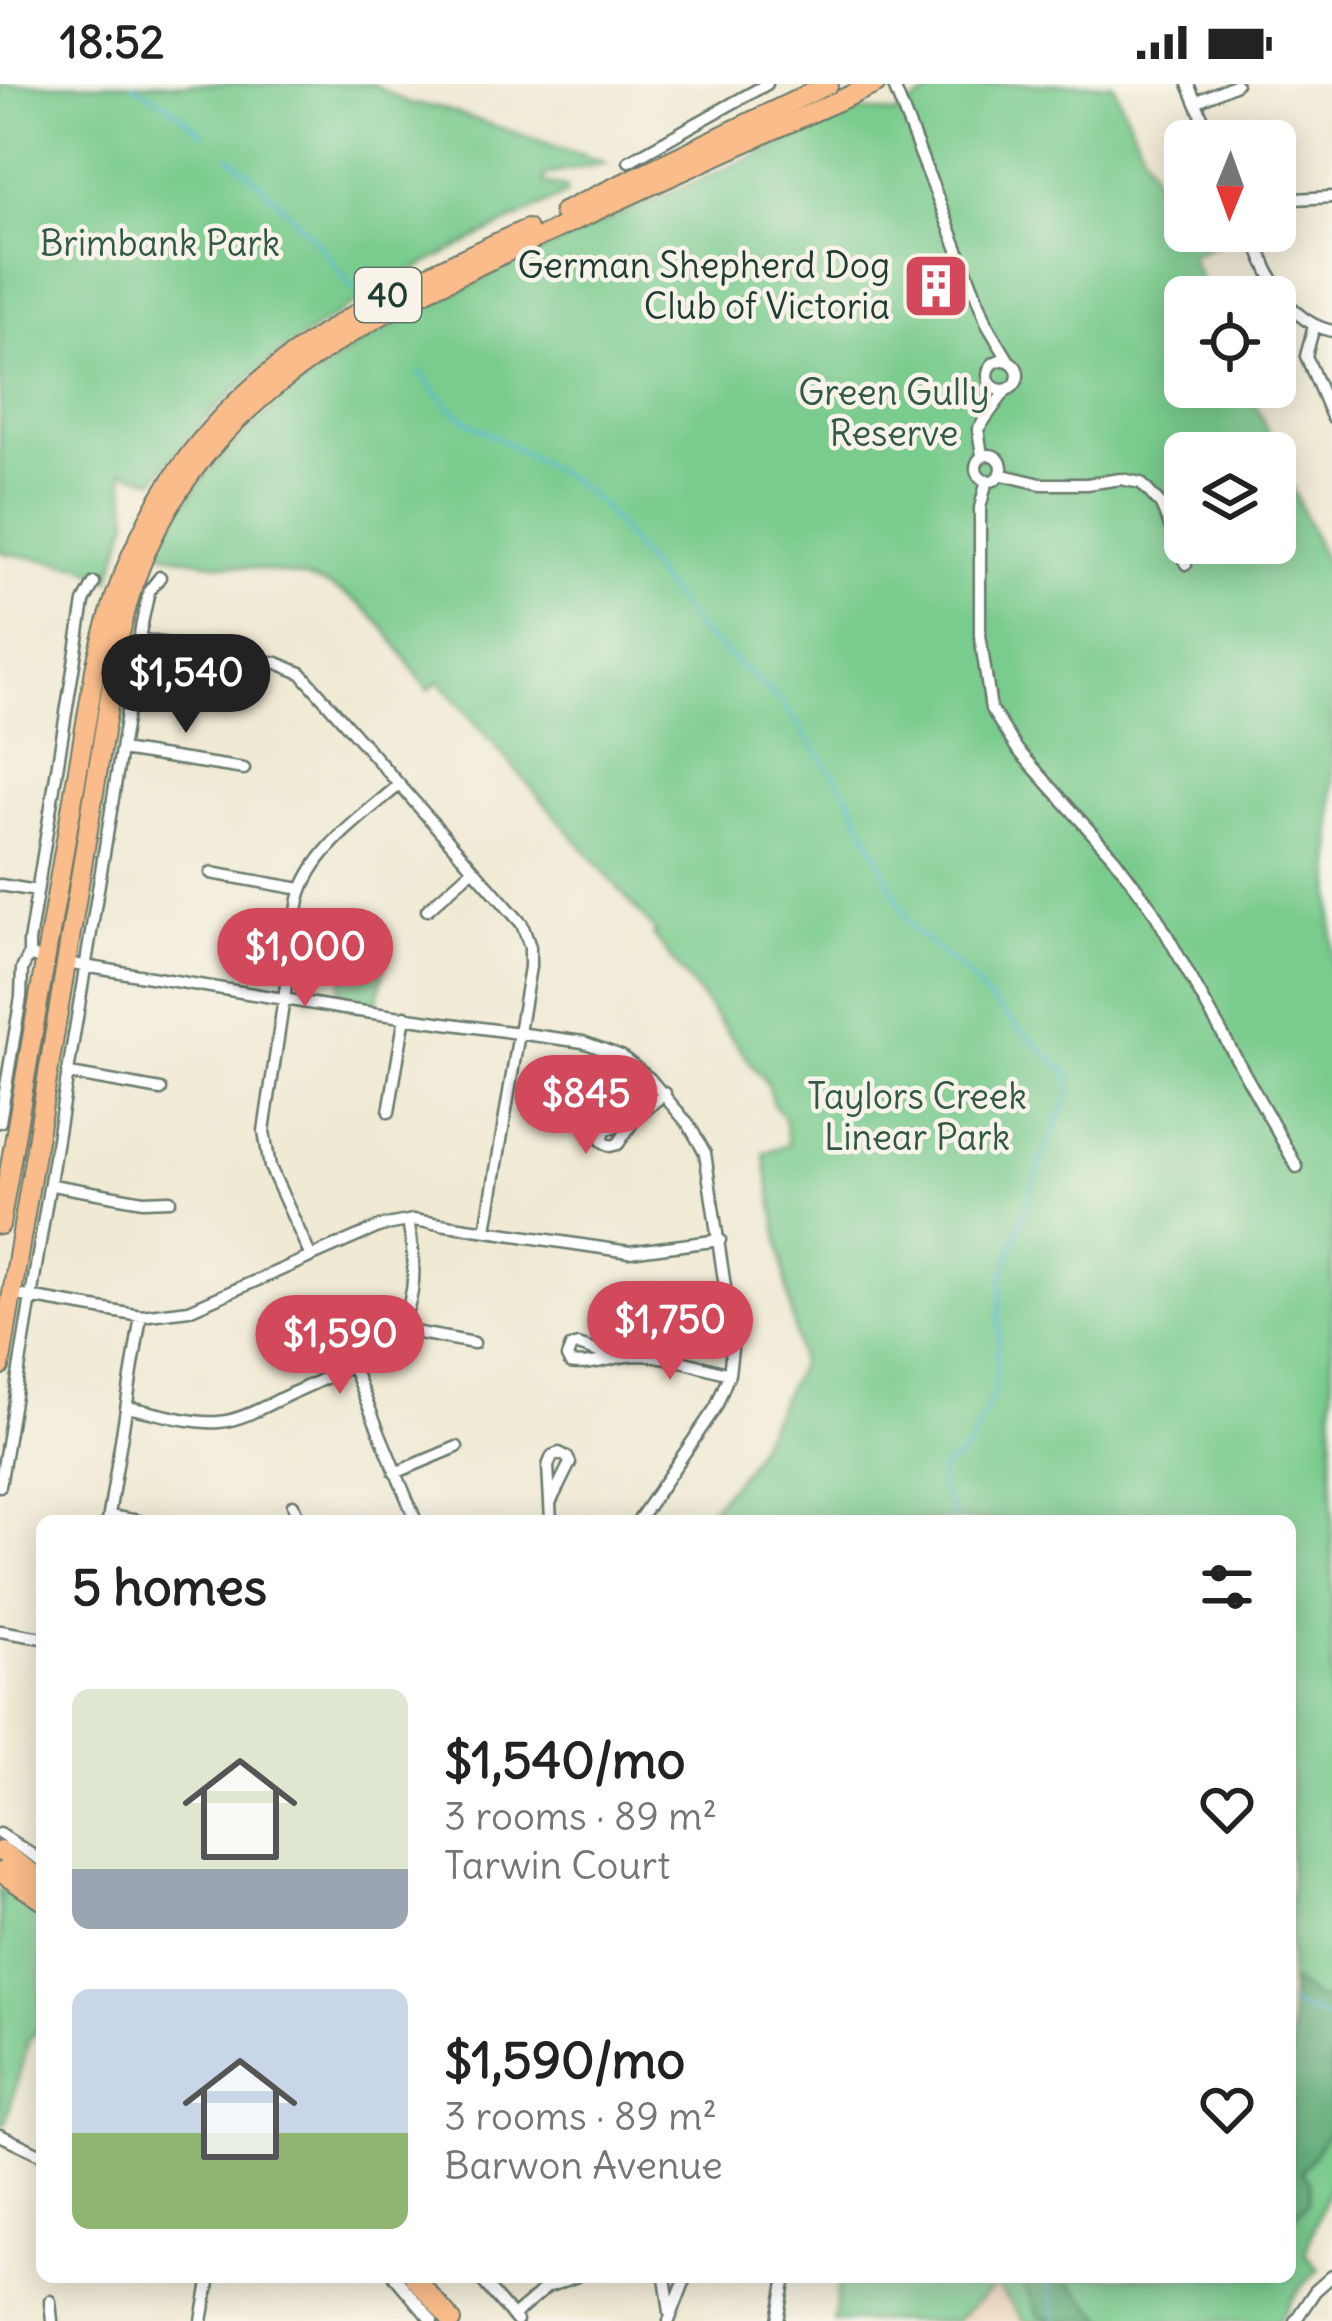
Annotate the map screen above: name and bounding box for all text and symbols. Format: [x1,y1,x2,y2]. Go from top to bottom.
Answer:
text: 18:52 [60,14,165,70]
north arrow [1164,120,1296,252]
map controls [1164,120,1296,564]
park label: Brimbank Park [40,221,280,266]
place label: German Shepherd Dog Club of Victoria [518,243,890,329]
building icon: German Shepherd Dog Club of Victoria [901,251,971,321]
road number: 40 [355,268,421,322]
button: locate [1164,276,1296,408]
park label: Green Gully Reserve [798,370,990,456]
button: layers [1164,432,1296,564]
pin: $1,540 [88,634,284,736]
text: $1,540 [128,648,244,697]
pin: $1,000 [207,908,403,1010]
text: $1,000 [244,922,366,971]
pin: $845 [515,1055,657,1157]
text: $845 [541,1069,631,1118]
park label: Taylors Creek Linear Park [807,1074,1027,1160]
pin: $1,750 [572,1281,768,1383]
pin: $1,590 [242,1295,438,1397]
text: $1,750 [614,1295,726,1344]
text: $1,590 [282,1309,398,1358]
icon: filters [1194,1554,1260,1620]
text: 5 homes [72,1555,267,1619]
text: $1,540/mo [444,1728,685,1792]
icon: home [168,1737,312,1881]
icon: heart [1194,1776,1260,1842]
text: 3 rooms · 89 m² [444,1792,717,1841]
text: Tarwin Court [444,1841,670,1890]
text: $1,590/mo [444,2028,685,2092]
icon: home [168,2037,312,2181]
icon: heart [1194,2076,1260,2142]
text: 3 rooms · 89 m² [444,2092,717,2141]
text: Barwon Avenue [444,2141,723,2190]

